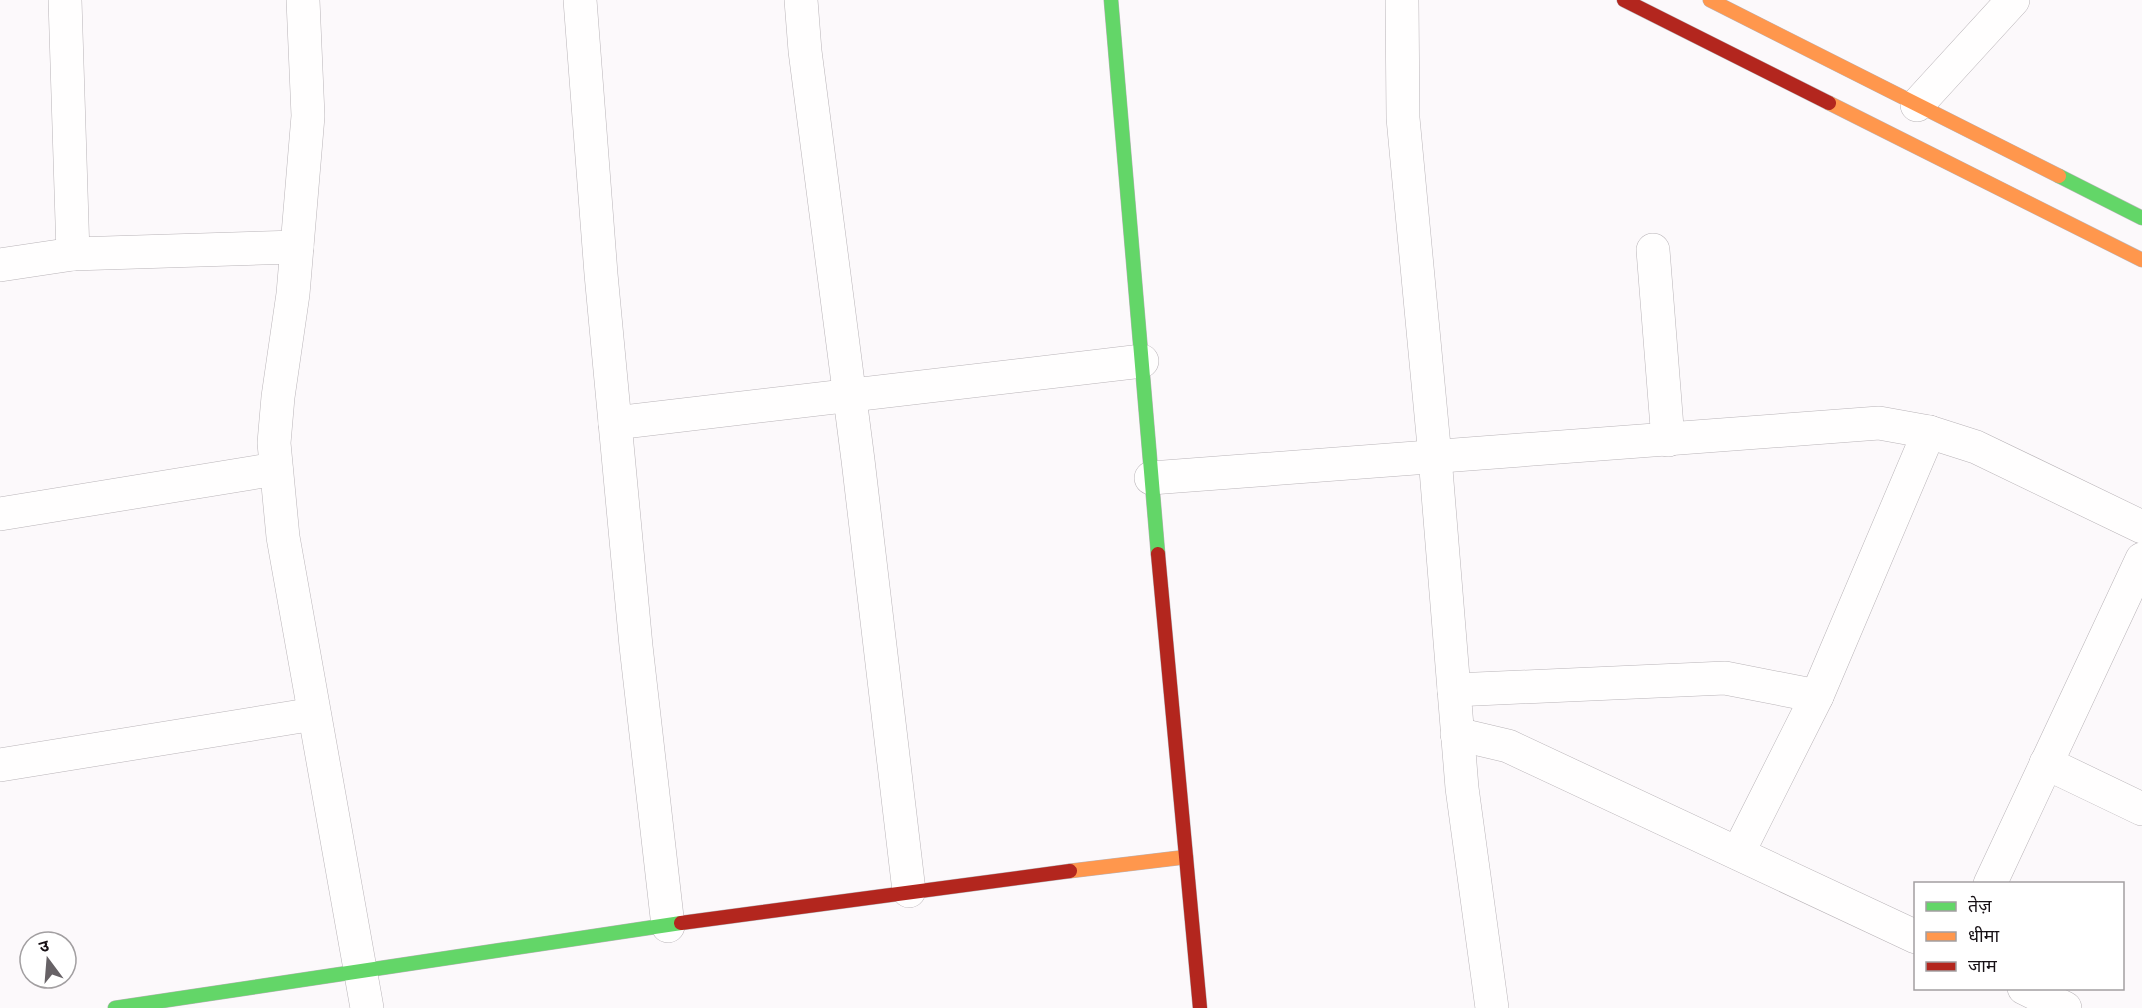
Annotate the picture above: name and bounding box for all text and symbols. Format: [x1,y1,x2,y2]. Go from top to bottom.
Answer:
legend [1914,882,2124,990]
text: तेज़ [1968,895,1992,915]
text: धीमा [1968,925,1999,945]
north arrow [18,930,78,990]
text: उ [37,935,51,956]
text: जाम [1968,955,1998,975]

